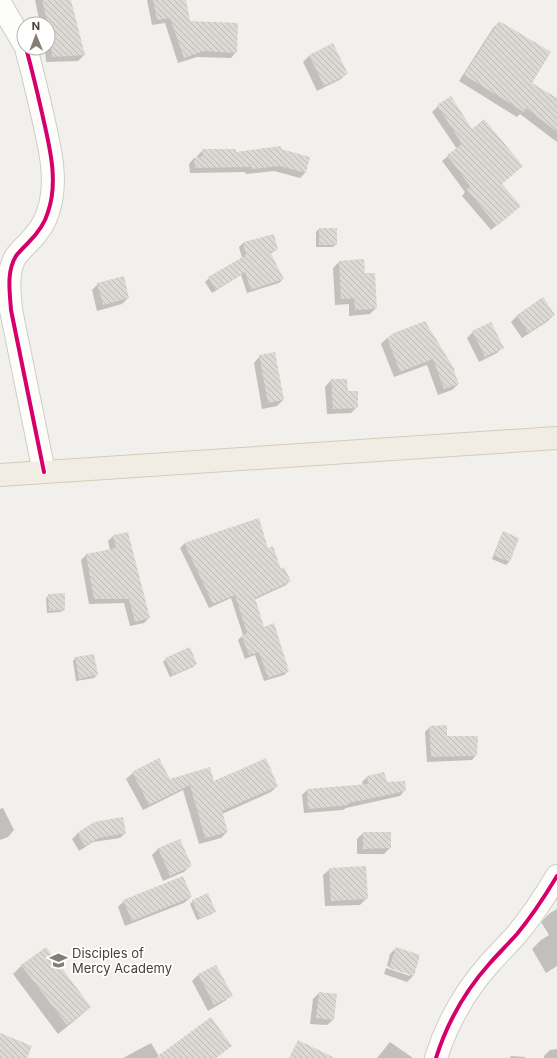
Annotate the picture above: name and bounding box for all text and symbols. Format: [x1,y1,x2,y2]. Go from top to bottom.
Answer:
north arrow [16,16,56,56]
text: N [32,19,40,33]
place label: Disciples of Mercy Academy [72,945,172,976]
school or university icon: Disciples of Mercy Academy [49,950,69,970]

